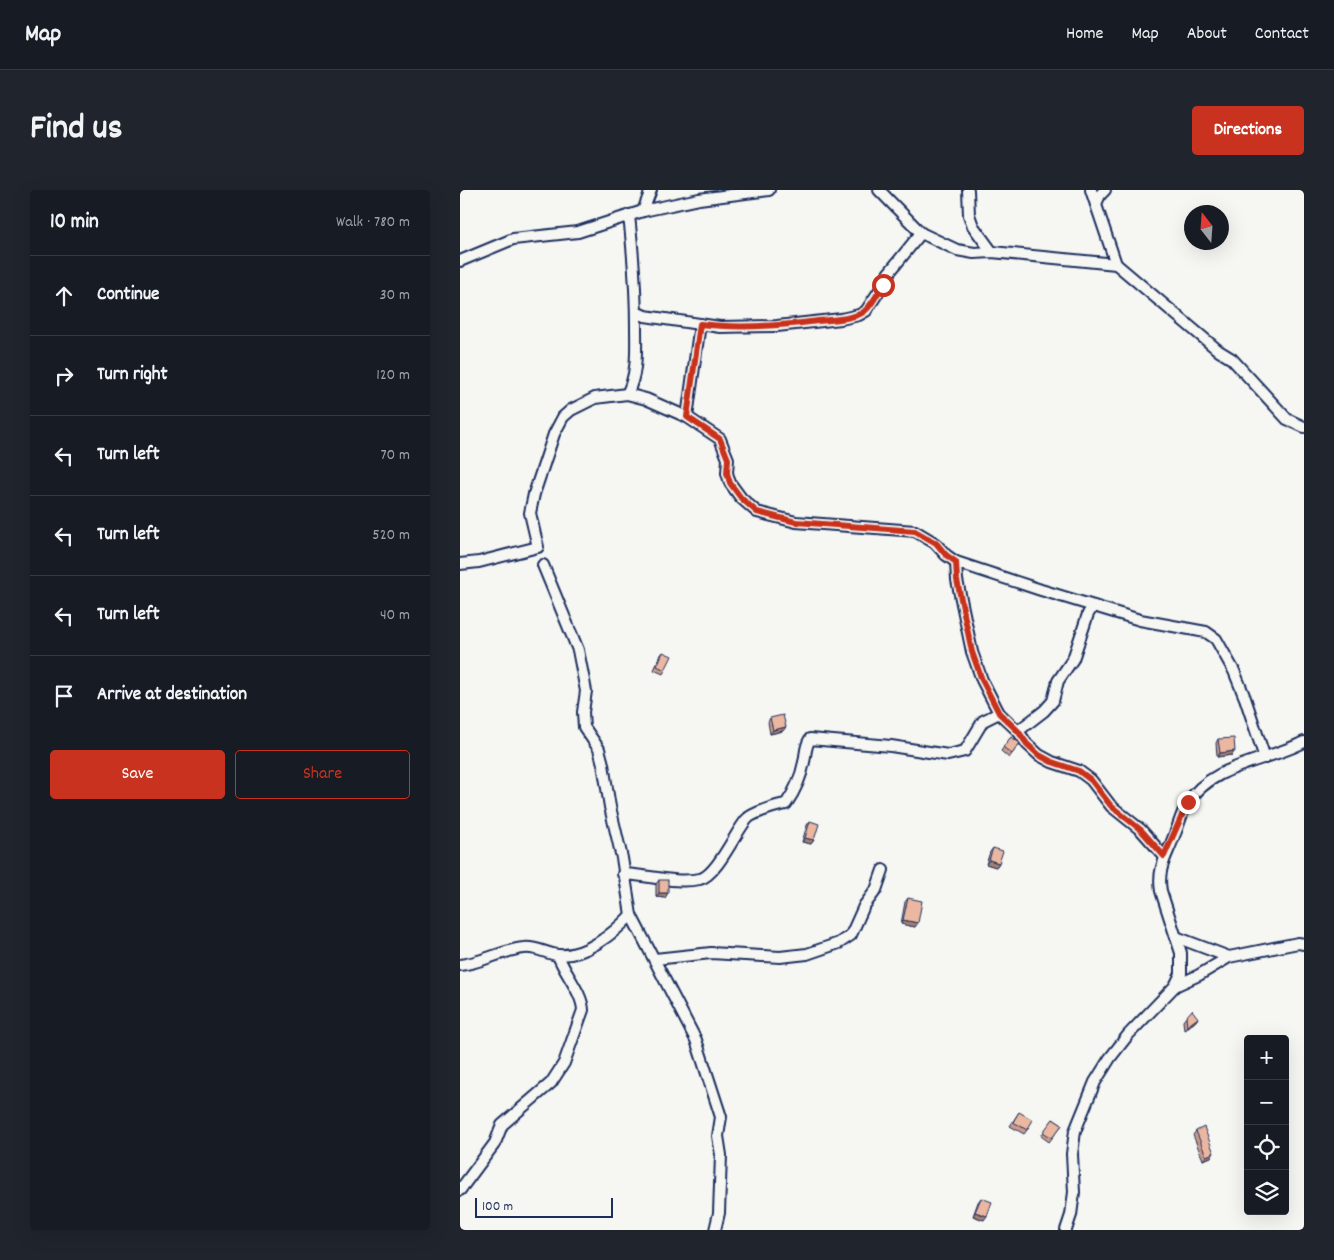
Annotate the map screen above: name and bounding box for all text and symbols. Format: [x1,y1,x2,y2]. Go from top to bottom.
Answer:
text: Map [25,18,61,52]
text: Home [1066,22,1103,47]
text: Map [1131,22,1159,47]
text: About [1187,22,1227,47]
text: Contact [1255,22,1309,47]
text: Find us [30,105,122,155]
button: Directions [1192,106,1304,155]
north arrow [1184,205,1229,250]
text: 10 min [50,208,99,238]
text: Walk · 780 m [336,211,410,234]
route start [872,274,895,297]
icon: ahead [50,282,78,310]
text: Continue [97,282,159,309]
text: 30 m [380,284,410,307]
icon: right [50,362,78,390]
text: Turn right [97,362,168,389]
text: 120 m [376,364,410,387]
icon: left [50,442,78,470]
text: Turn left [97,442,160,469]
text: 70 m [380,444,410,467]
icon: left [50,522,78,550]
text: Turn left [97,522,160,549]
text: 520 m [372,524,410,547]
icon: left [50,602,78,630]
text: Turn left [97,602,160,629]
text: 40 m [380,604,410,627]
icon: arrive [50,682,78,710]
text: Arrive at destination [97,682,247,709]
button: Save [50,750,225,799]
button: Share [235,750,410,799]
route end [1177,791,1200,814]
map controls [1244,1035,1289,1215]
button: + [1244,1035,1289,1080]
button: − [1244,1080,1289,1125]
button: locate [1244,1125,1289,1170]
button: layers [1244,1170,1289,1215]
scale bar [475,1195,612,1218]
text: 100 m [482,1197,513,1217]

